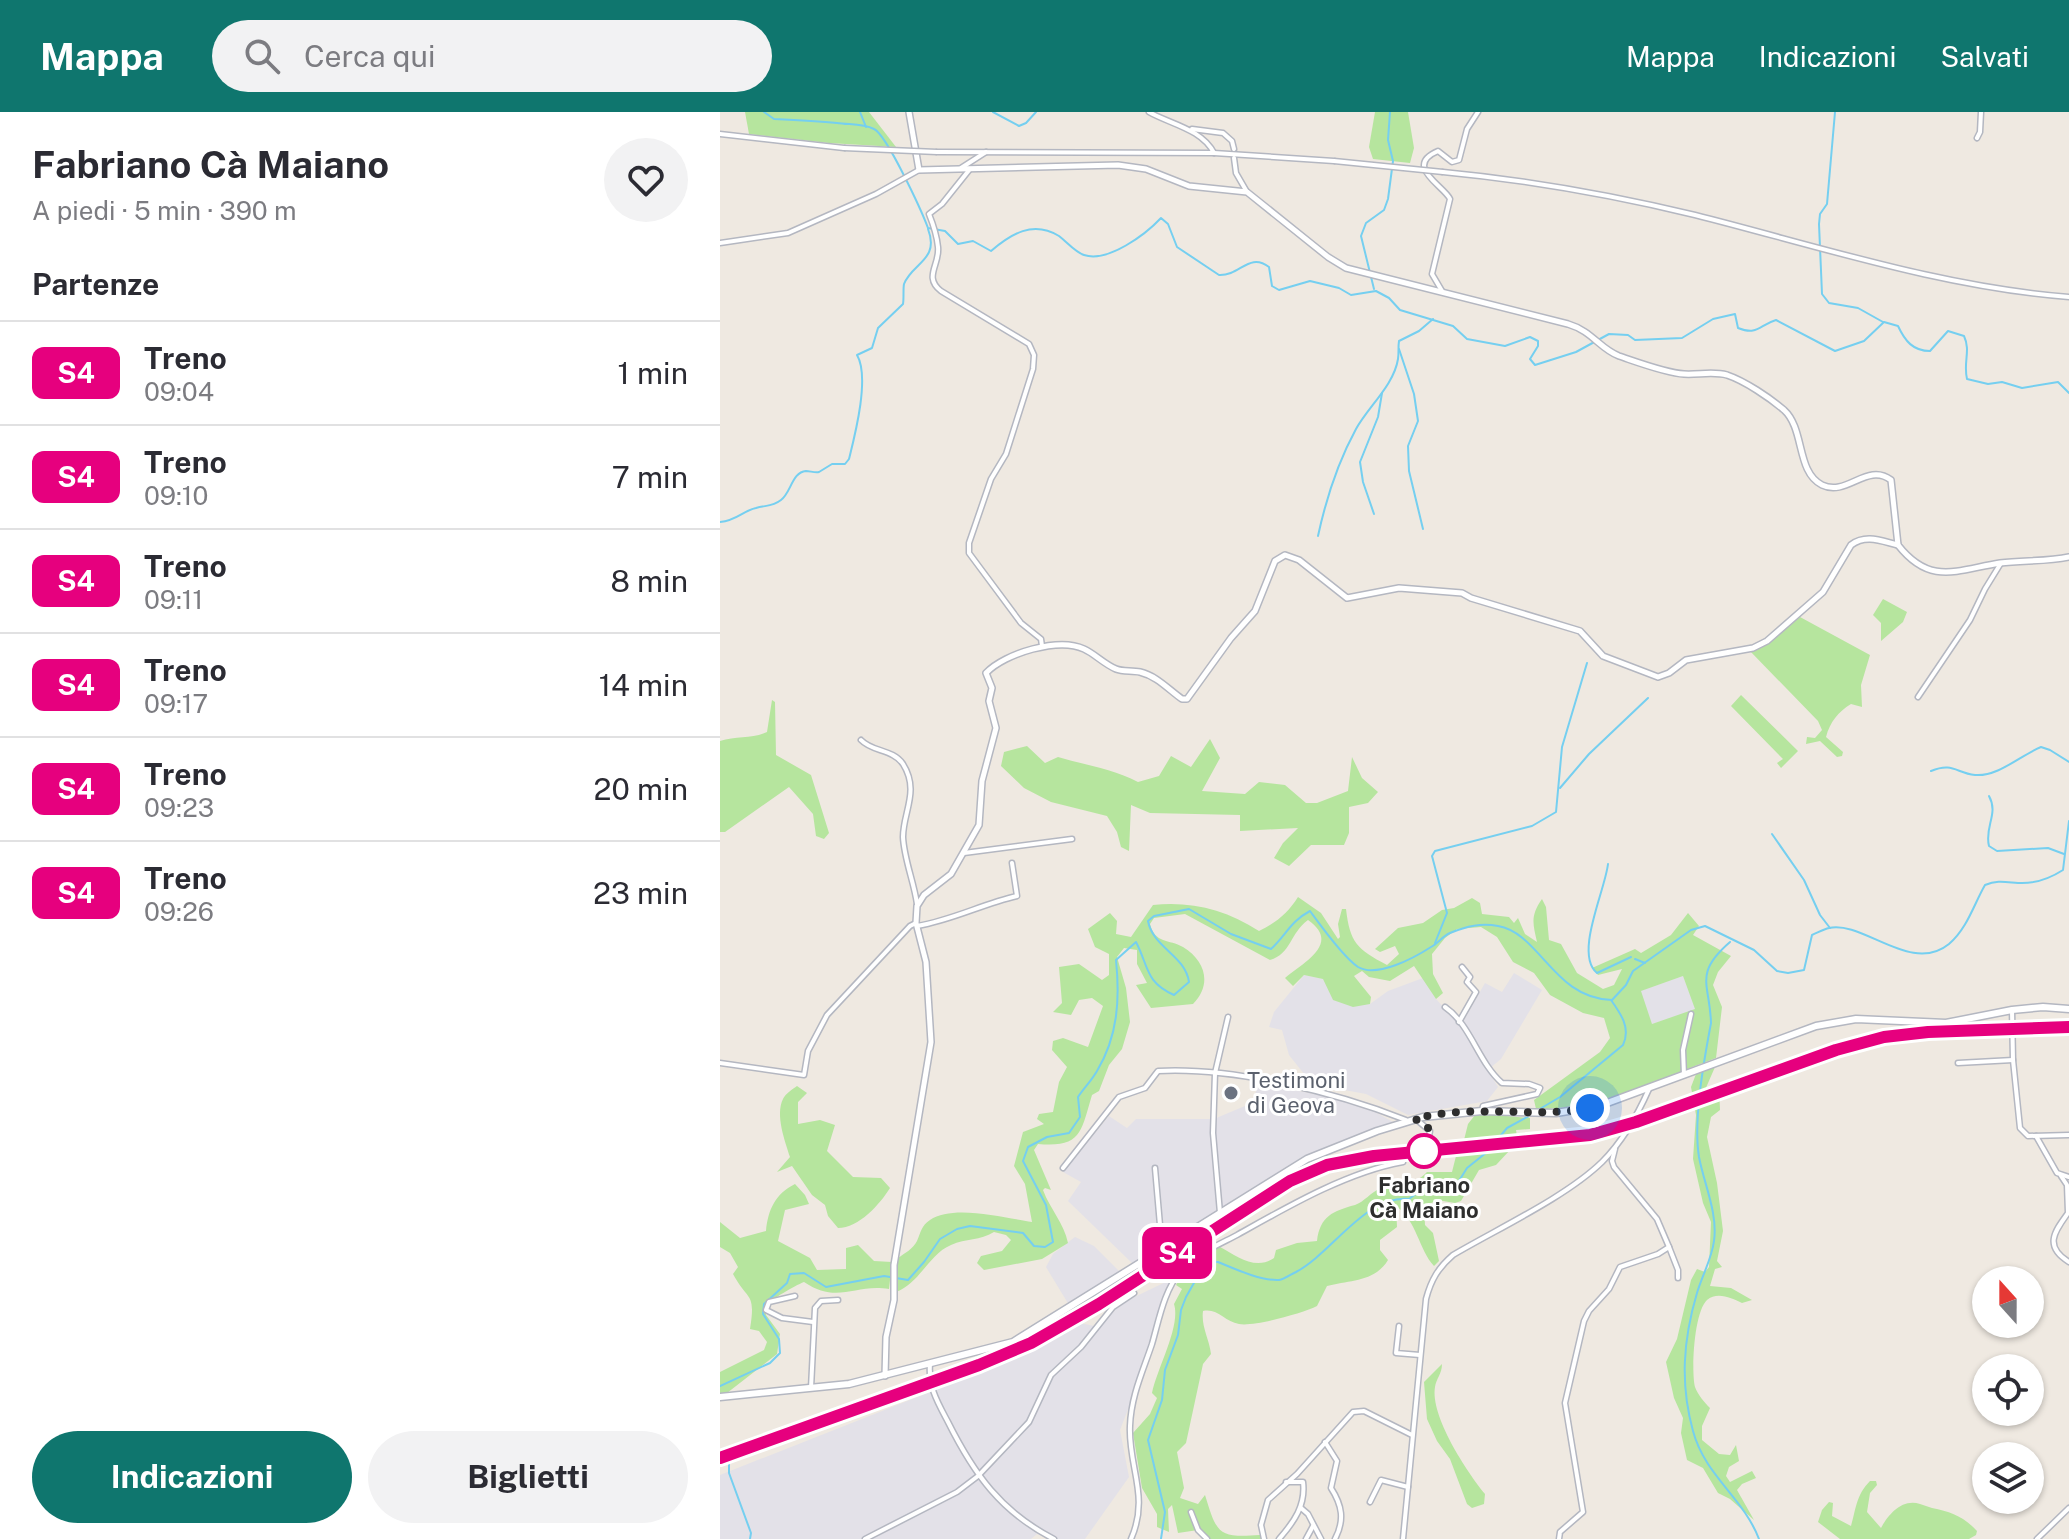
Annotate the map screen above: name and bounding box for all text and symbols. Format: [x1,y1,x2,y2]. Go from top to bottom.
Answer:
search box [212,20,772,92]
text: Mappa [40,34,164,79]
icon: search [240,34,284,78]
text: Cerca qui [304,38,435,74]
text: Mappa [1626,40,1715,73]
text: Indicazioni [1759,40,1896,73]
text: Salvati [1940,40,2029,73]
button: heart [604,138,688,222]
text: Fabriano Cà Maiano [32,142,389,187]
text: A piedi · 5 min · 390 m [32,195,296,226]
text: Partenze [32,266,159,302]
text: Treno [144,340,227,376]
text: 1 min [618,355,688,391]
text: S4 [57,356,95,389]
text: 09:04 [144,376,214,407]
text: Treno [144,444,227,480]
text: 7 min [612,459,688,495]
text: S4 [57,460,95,493]
text: 09:10 [144,480,208,511]
text: Treno [144,548,227,584]
text: 8 min [610,563,688,599]
text: S4 [57,564,95,597]
text: 09:11 [144,584,203,615]
text: Treno [144,652,227,688]
text: 14 min [599,667,688,703]
text: S4 [57,668,95,701]
text: 09:17 [144,688,208,719]
text: Treno [144,756,227,792]
text: 20 min [594,771,688,807]
text: S4 [57,772,95,805]
text: 09:23 [144,792,214,823]
text: Treno [144,860,227,896]
text: 23 min [593,875,688,911]
text: S4 [57,876,95,909]
text: 09:26 [144,896,214,927]
place label: Testimoni di Geova [1247,1067,1346,1118]
marker: Testimoni di Geova [1222,1084,1240,1102]
your location [1570,1088,1610,1128]
marker: Fabriano Cà Maiano [1407,1134,1441,1168]
place label: Fabriano Cà Maiano [1369,1172,1479,1223]
line badge: S4 [1141,1227,1213,1279]
text: S4 [1158,1236,1196,1269]
north arrow [1972,1266,2044,1338]
map controls [1972,1266,2044,1514]
button: locate [1972,1354,2044,1426]
button: Indicazioni [32,1431,352,1523]
button: Biglietti [368,1431,688,1523]
button: layers [1972,1442,2044,1514]

